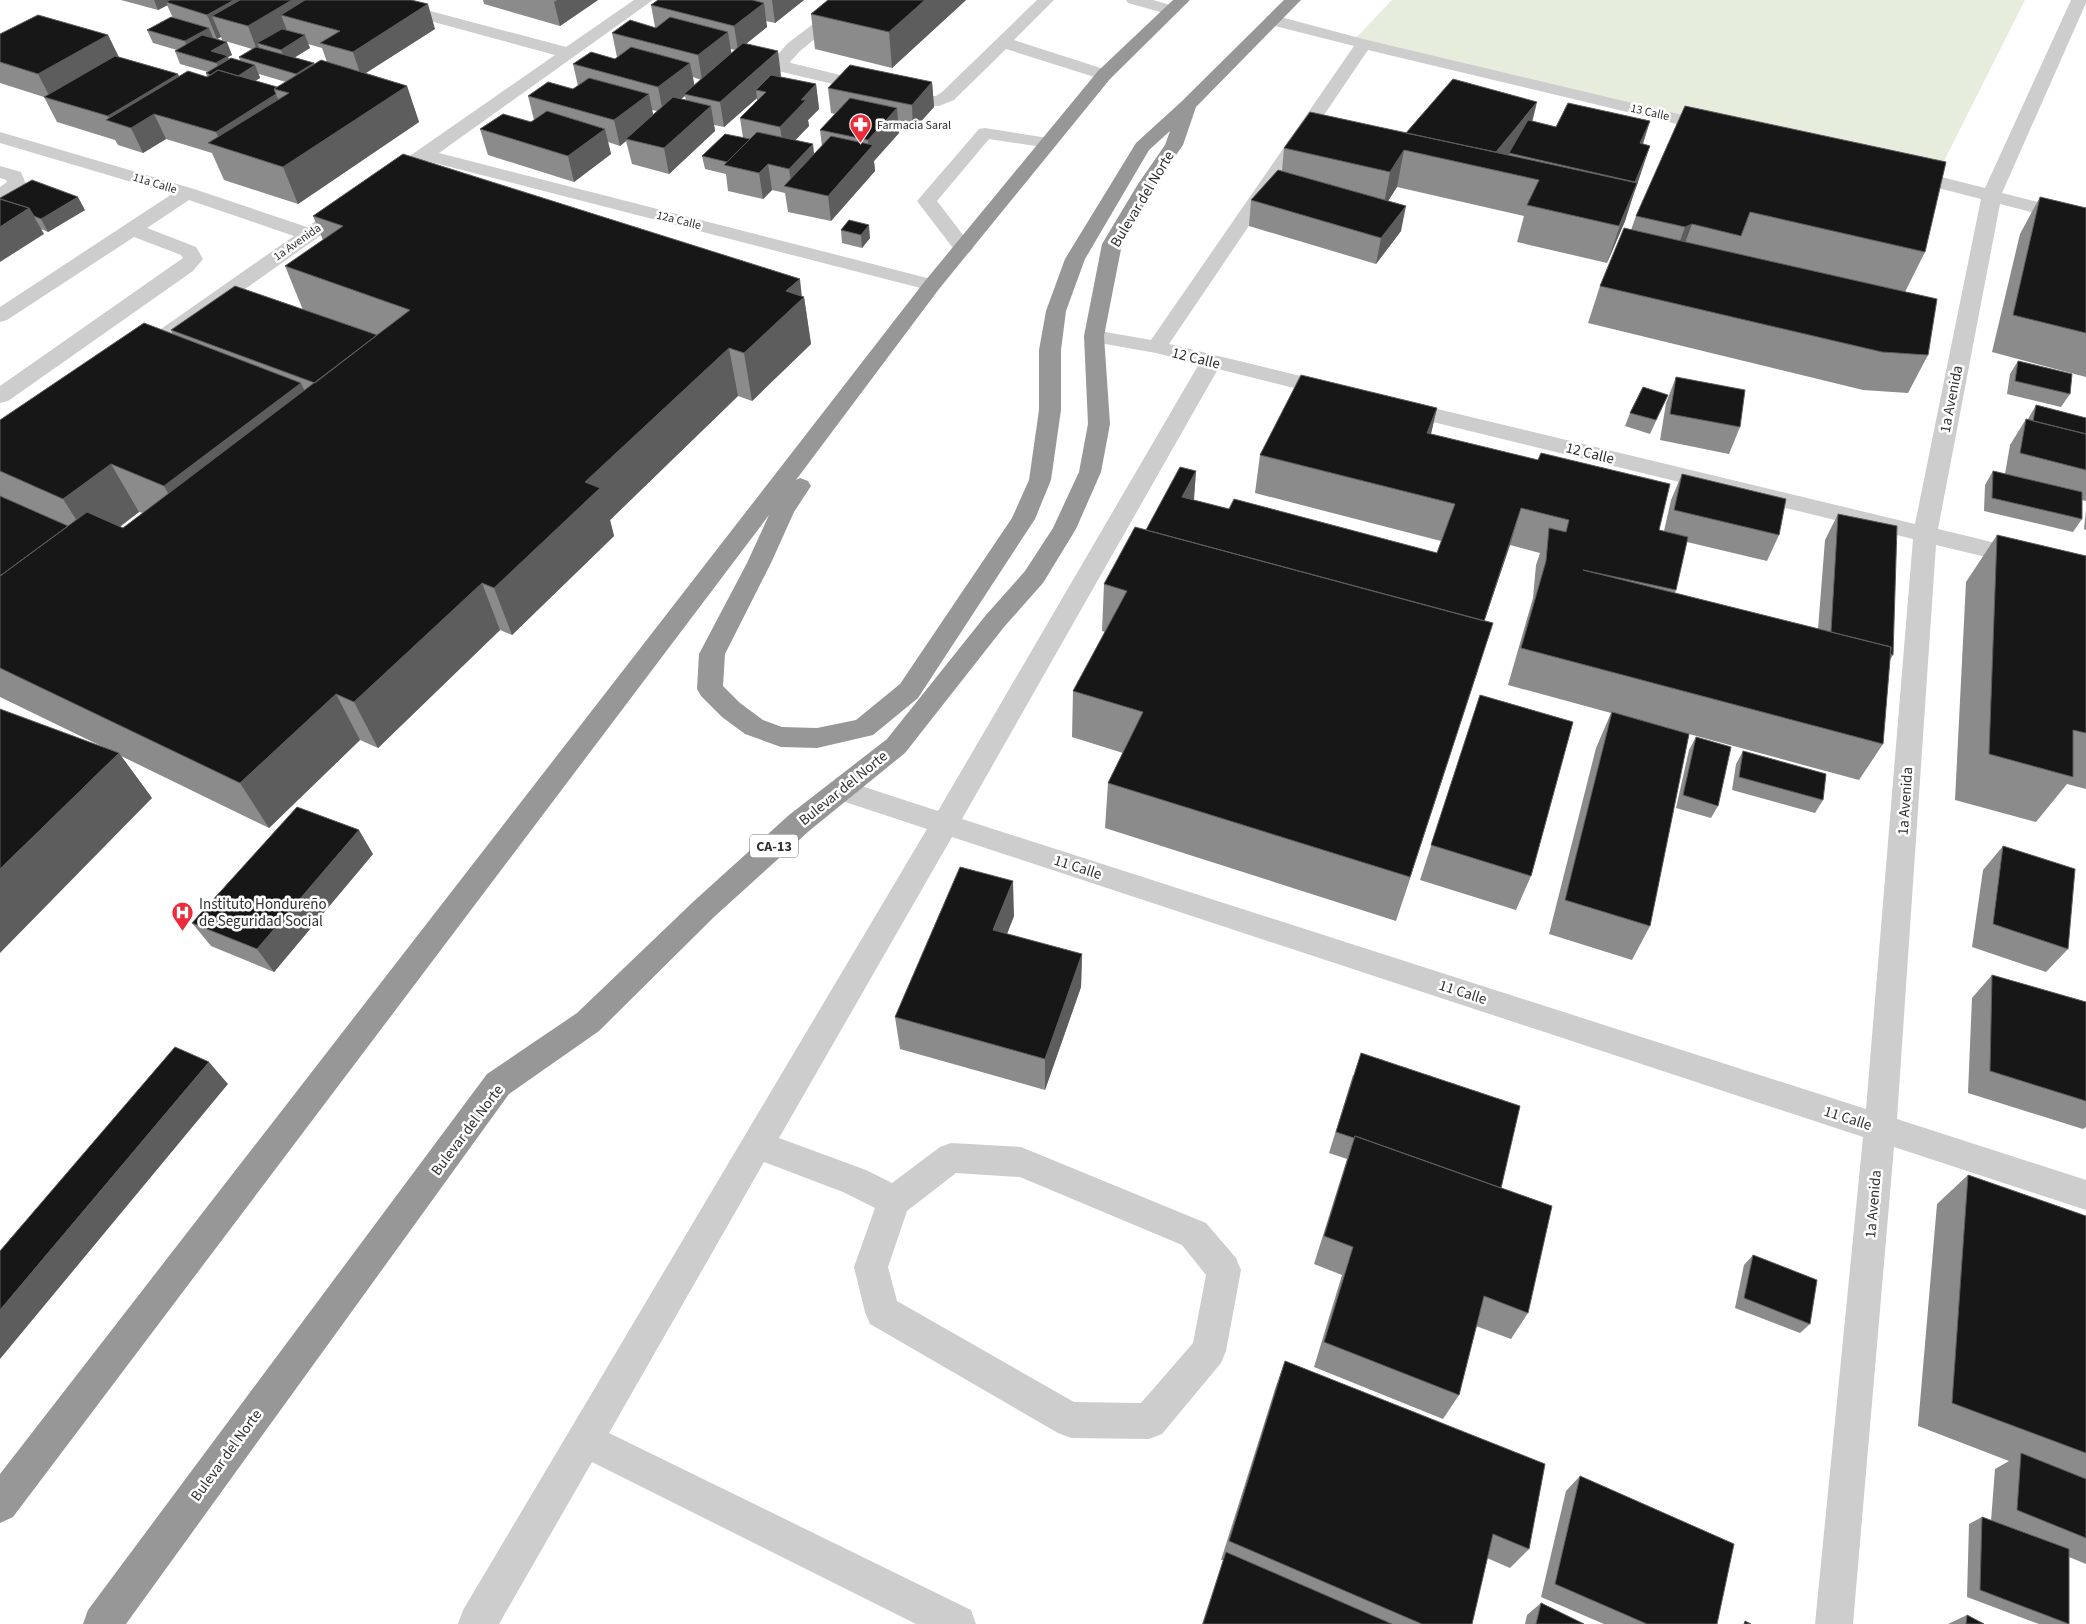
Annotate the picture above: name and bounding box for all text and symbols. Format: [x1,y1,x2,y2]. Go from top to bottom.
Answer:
street label: 13 Calle [1629,100,1671,125]
pharmacy icon: Farmacia Saral [849,113,873,144]
place label: Farmacia Saral [877,117,951,134]
street label: Bulevar del Norte [1105,147,1179,251]
street label: 11a Calle [131,169,179,198]
street label: 12a Calle [655,207,703,234]
street label: 1a Avenida [270,220,325,265]
street label: 12 Calle [1169,342,1222,375]
street label: 1a Avenida [1935,364,1968,435]
street label: 12 Calle [1563,437,1616,470]
street label: Bulevar del Norte [794,746,892,831]
street label: 1a Avenida [1893,766,1918,836]
road number: CA-13 [750,834,798,858]
street label: 11 Calle [1051,850,1104,885]
place label: Instituto Hondureño de Seguridad Social [199,894,327,932]
hospital icon: Instituto Hondureño de Seguridad Social [171,901,195,932]
street label: 11 Calle [1436,975,1489,1010]
street label: Bulevar del Norte [426,1081,509,1180]
street label: 11 Calle [1821,1101,1874,1136]
street label: 1a Avenida [1860,1169,1887,1239]
street label: Bulevar del Norte [186,1405,267,1505]

